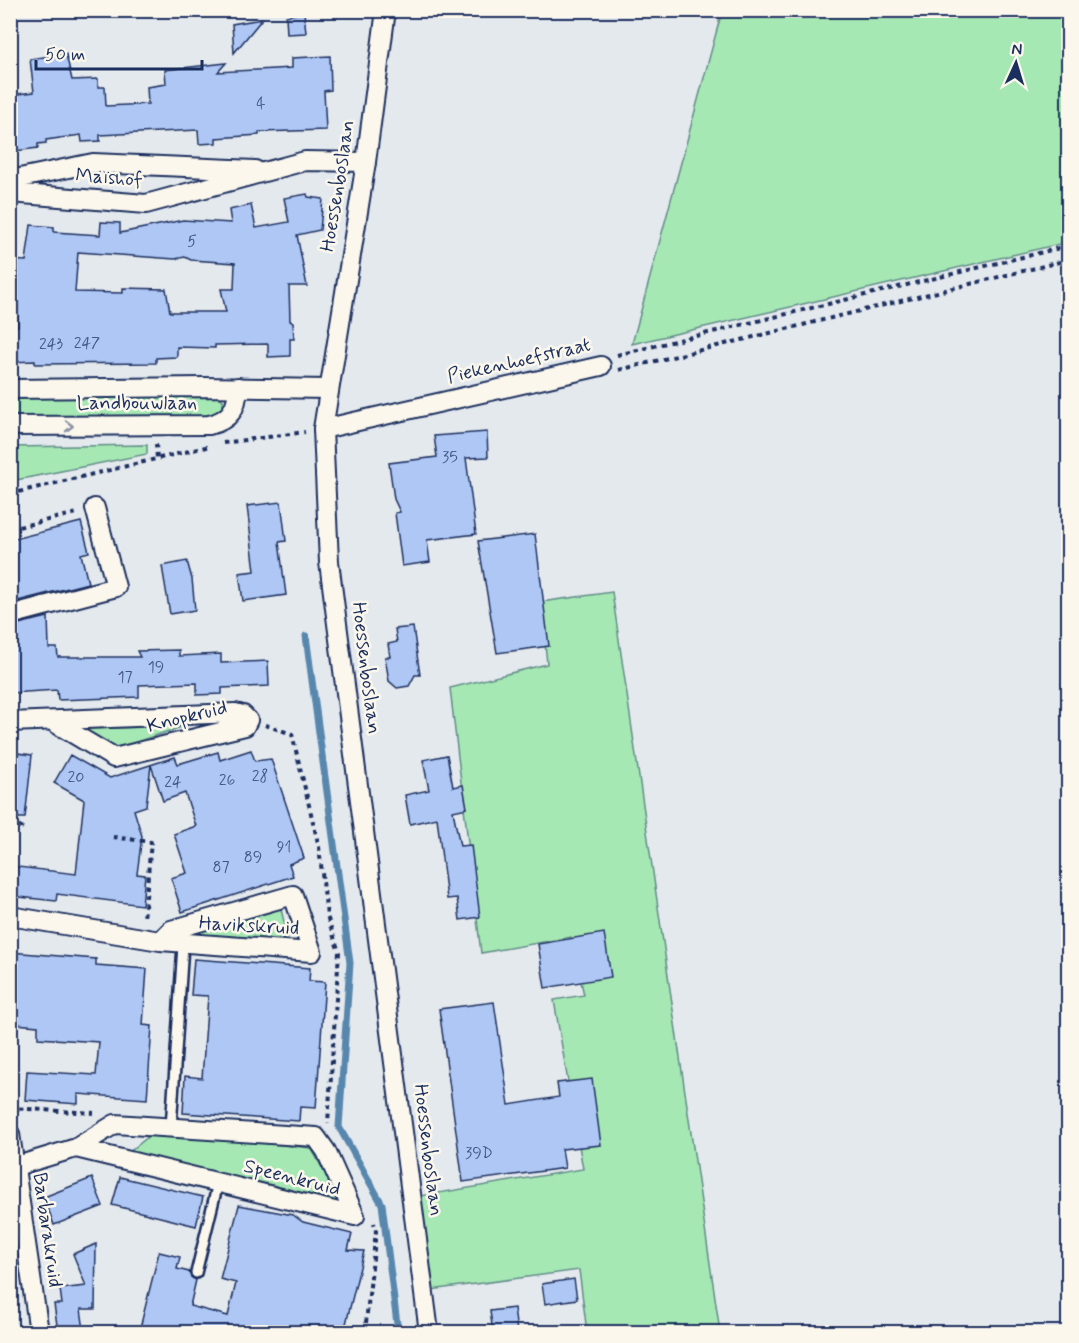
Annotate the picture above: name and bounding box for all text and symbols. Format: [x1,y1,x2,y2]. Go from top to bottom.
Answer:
scale bar [36,33,202,71]
north arrow [986,33,1046,93]
text: N [1011,39,1023,60]
text: 50 m [45,43,85,67]
house number: 4 [256,93,266,114]
street label: Hoessenboslaan [314,118,362,254]
street label: Maïshof [75,162,143,194]
house number: 5 [187,231,197,252]
street label: Piekenhoefstraat [445,331,593,391]
house number: 247 [74,333,100,354]
house number: 243 [39,334,64,355]
street label: Landbouwlaan [77,390,197,417]
one-way arrow [64,420,73,432]
house number: 35 [442,447,458,468]
street label: Hoessenboslaan [344,600,388,736]
house number: 19 [148,657,164,678]
house number: 17 [117,667,133,688]
street label: Knopkruid [144,694,230,740]
house number: 28 [252,766,268,787]
house number: 20 [68,767,85,788]
house number: 26 [219,770,235,791]
house number: 24 [164,772,182,793]
house number: 91 [277,837,291,858]
house number: 89 [244,847,262,868]
house number: 87 [212,857,230,878]
street label: Havikskruid [198,910,300,942]
street label: Hoessenboslaan [406,1082,450,1218]
house number: 39D [465,1143,493,1164]
street label: Speenkruid [241,1153,343,1203]
street label: Barbarakruid [26,1171,68,1289]

